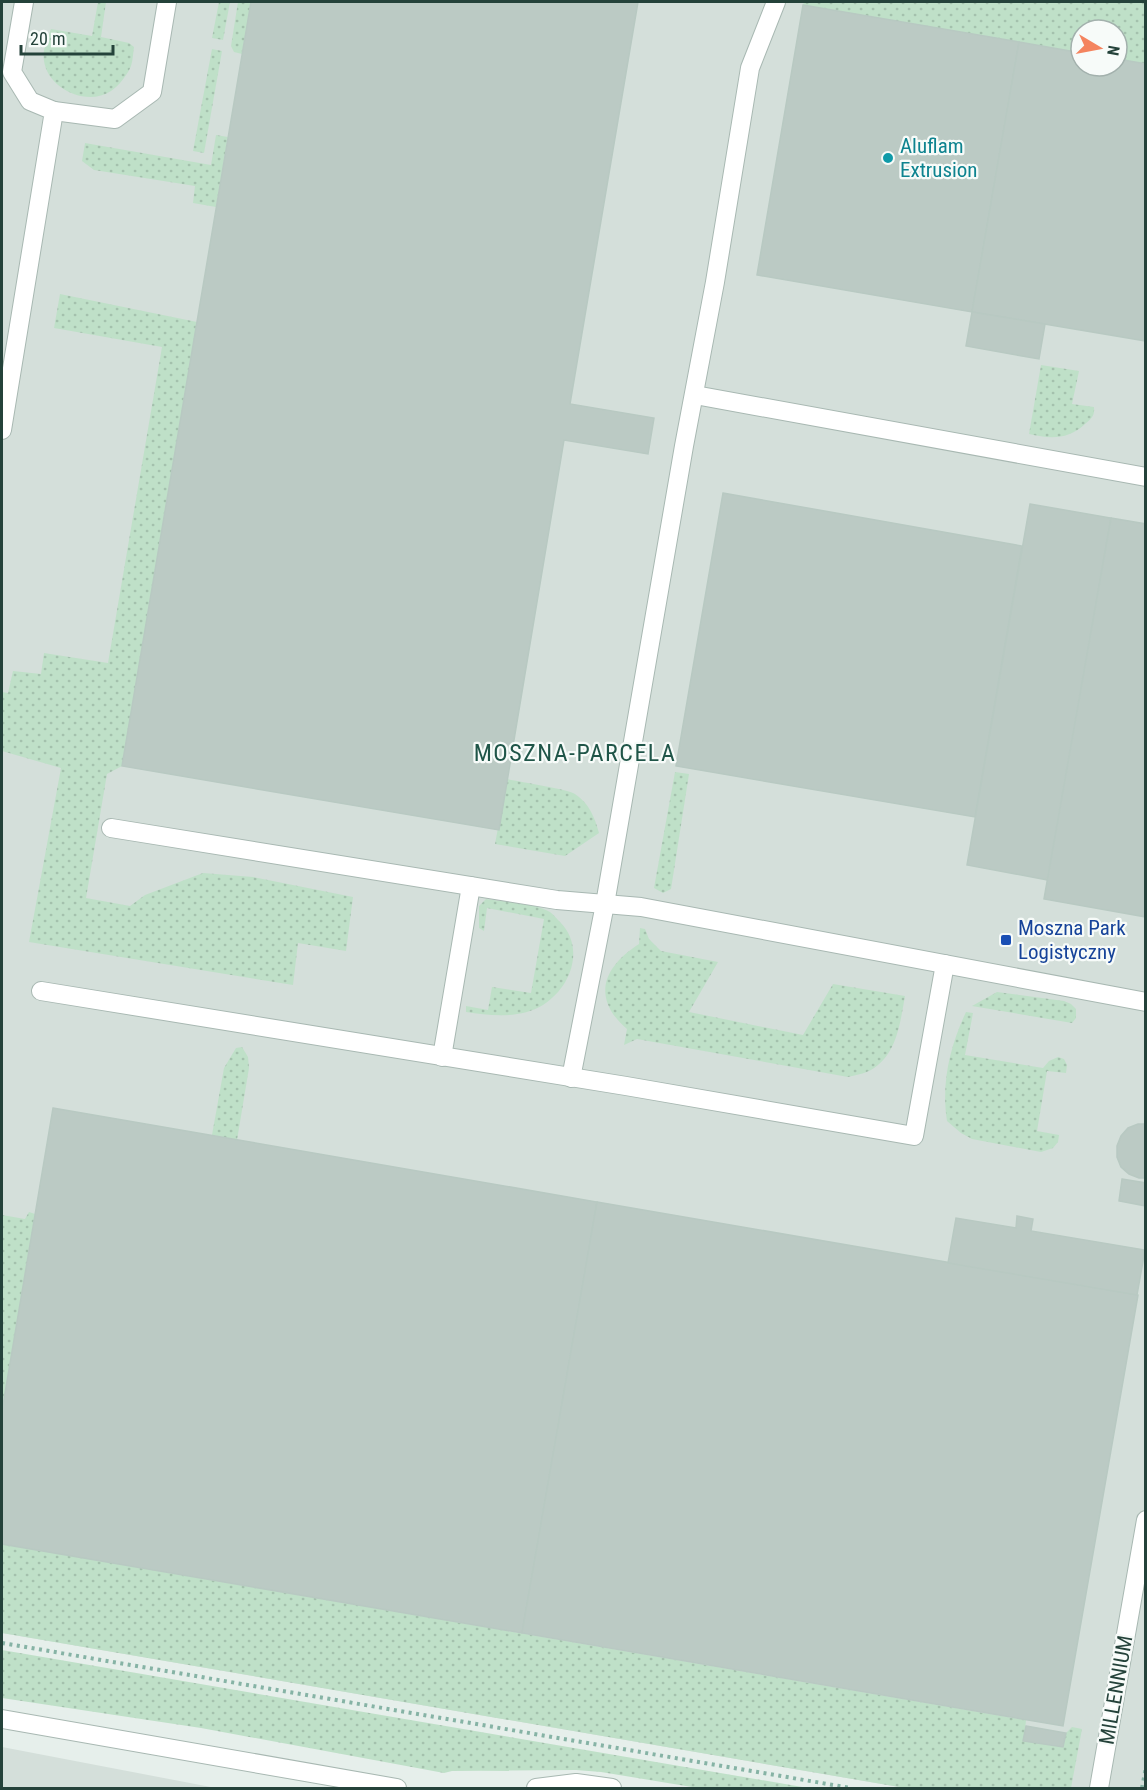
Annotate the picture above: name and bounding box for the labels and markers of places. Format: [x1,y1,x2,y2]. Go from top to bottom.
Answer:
place label: Aluflam Extrusion [900,134,978,182]
marker: Aluflam Extrusion [881,151,895,165]
place label: Moszna Park Logistyczny [1018,916,1126,964]
marker: Moszna Park Logistyczny [999,933,1013,947]

